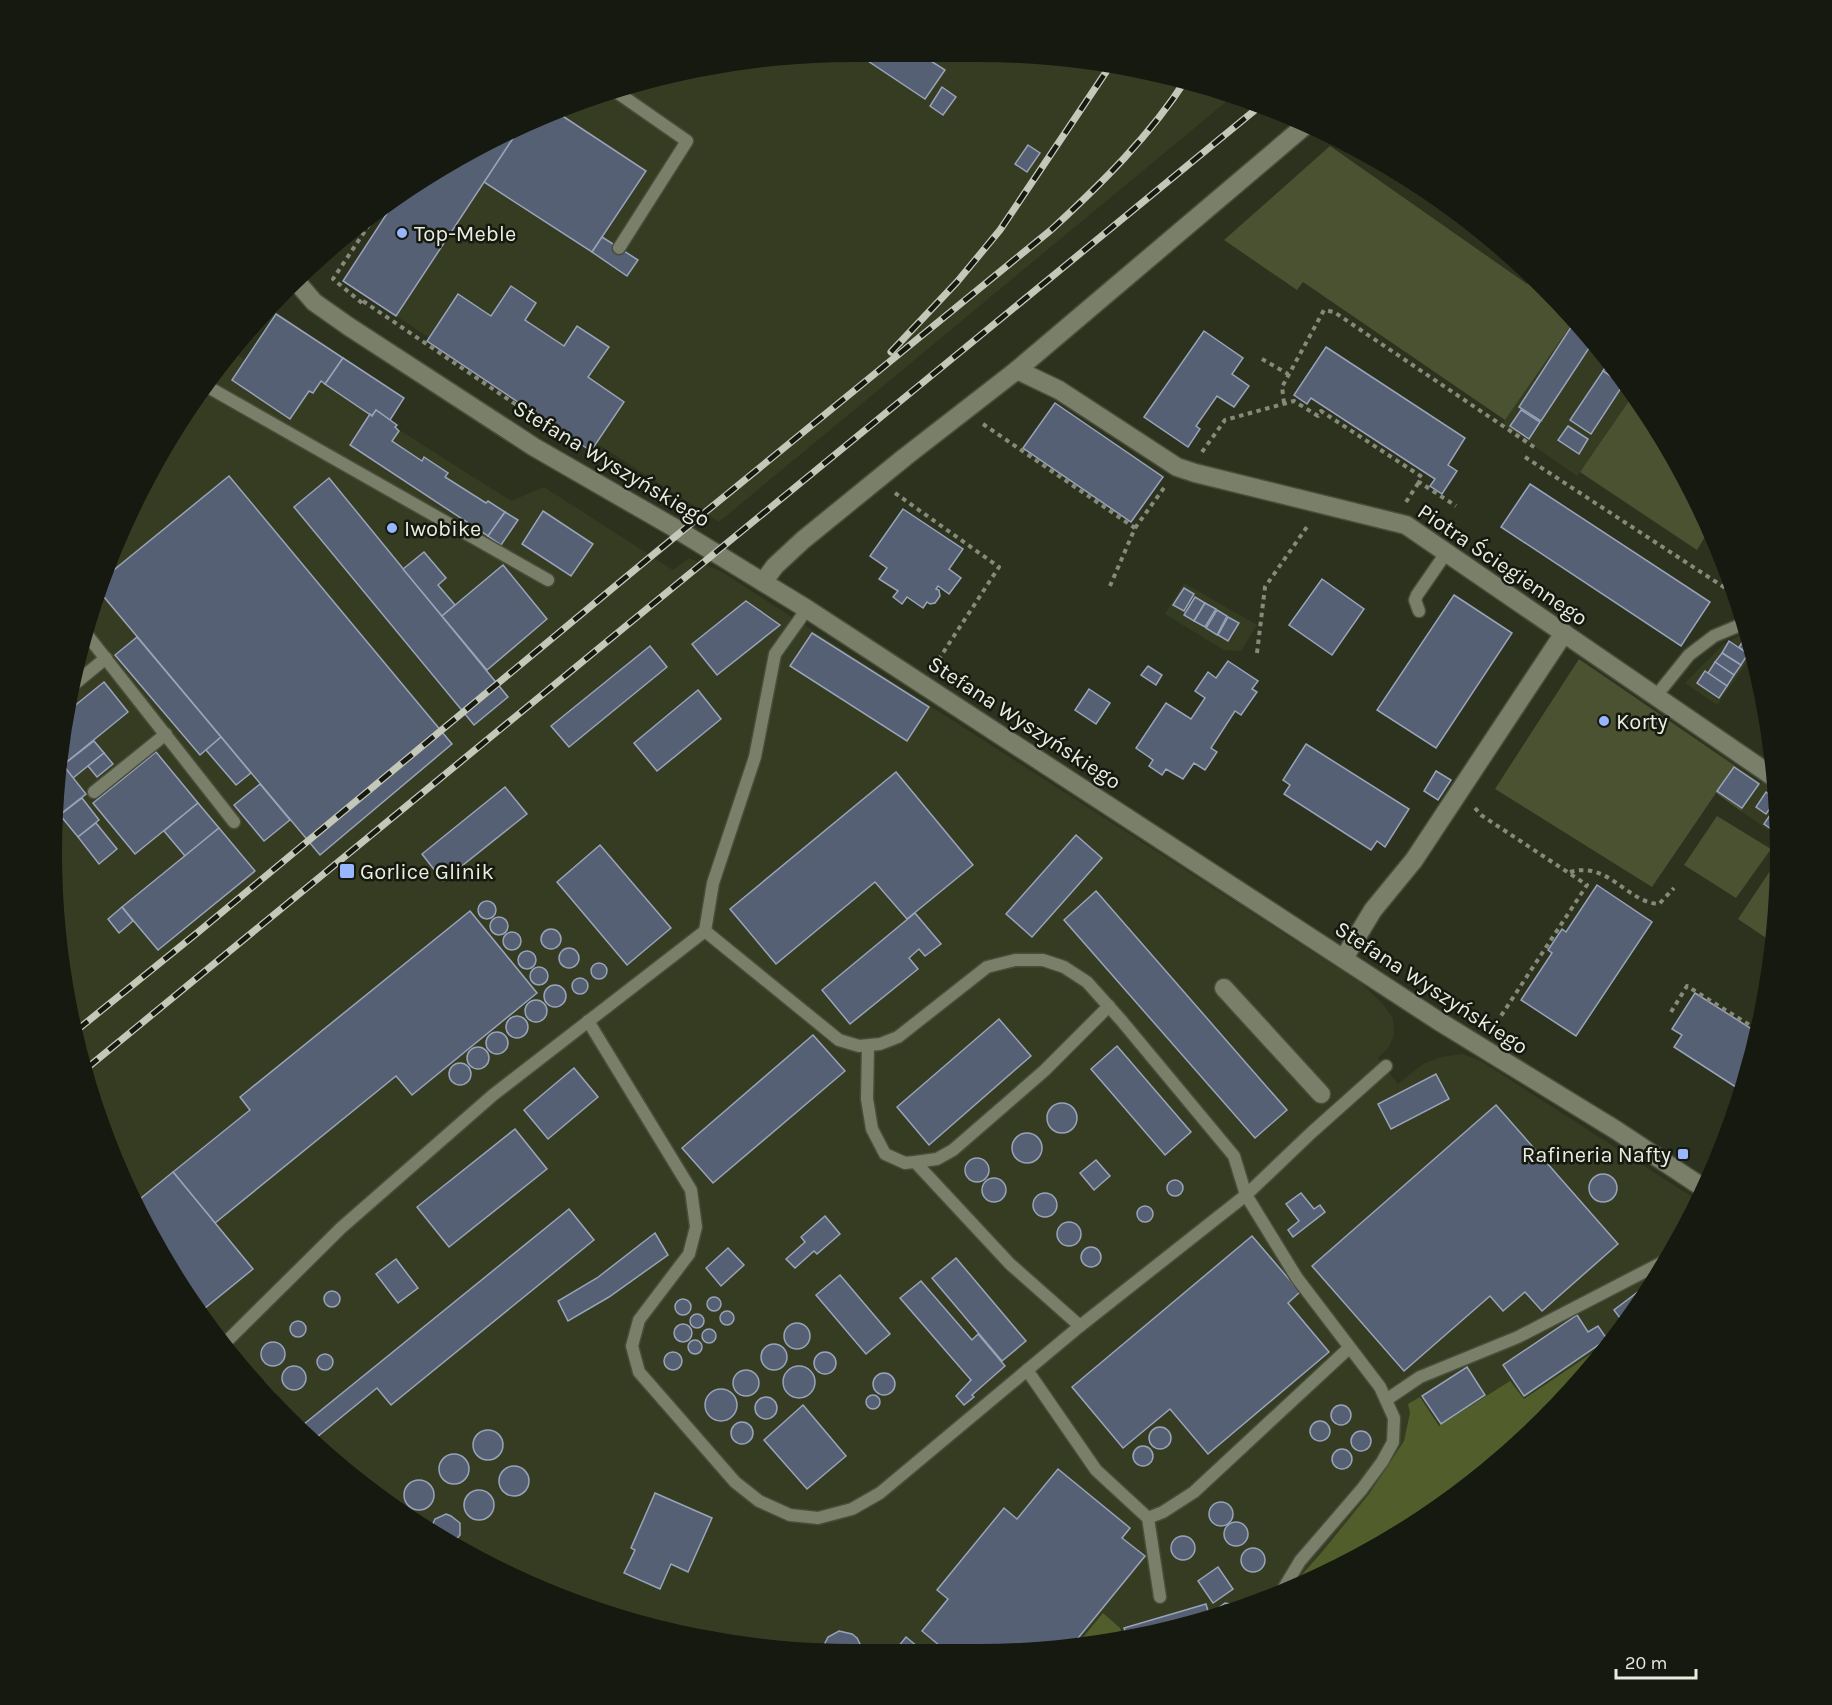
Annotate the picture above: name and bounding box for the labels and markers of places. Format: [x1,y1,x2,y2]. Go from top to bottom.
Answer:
place label: Top-Meble [414,221,516,247]
marker: Top-Meble [395,226,409,240]
place label: Iwobike [404,516,481,542]
marker: Iwobike [385,521,399,535]
place label: Korty [1616,709,1668,735]
marker: Korty [1597,714,1611,728]
place label: Gorlice Glinik [360,859,494,885]
marker: Gorlice Glinik [338,862,356,880]
place label: Rafineria Nafty [1522,1142,1671,1168]
marker: Rafineria Nafty [1676,1147,1690,1161]

